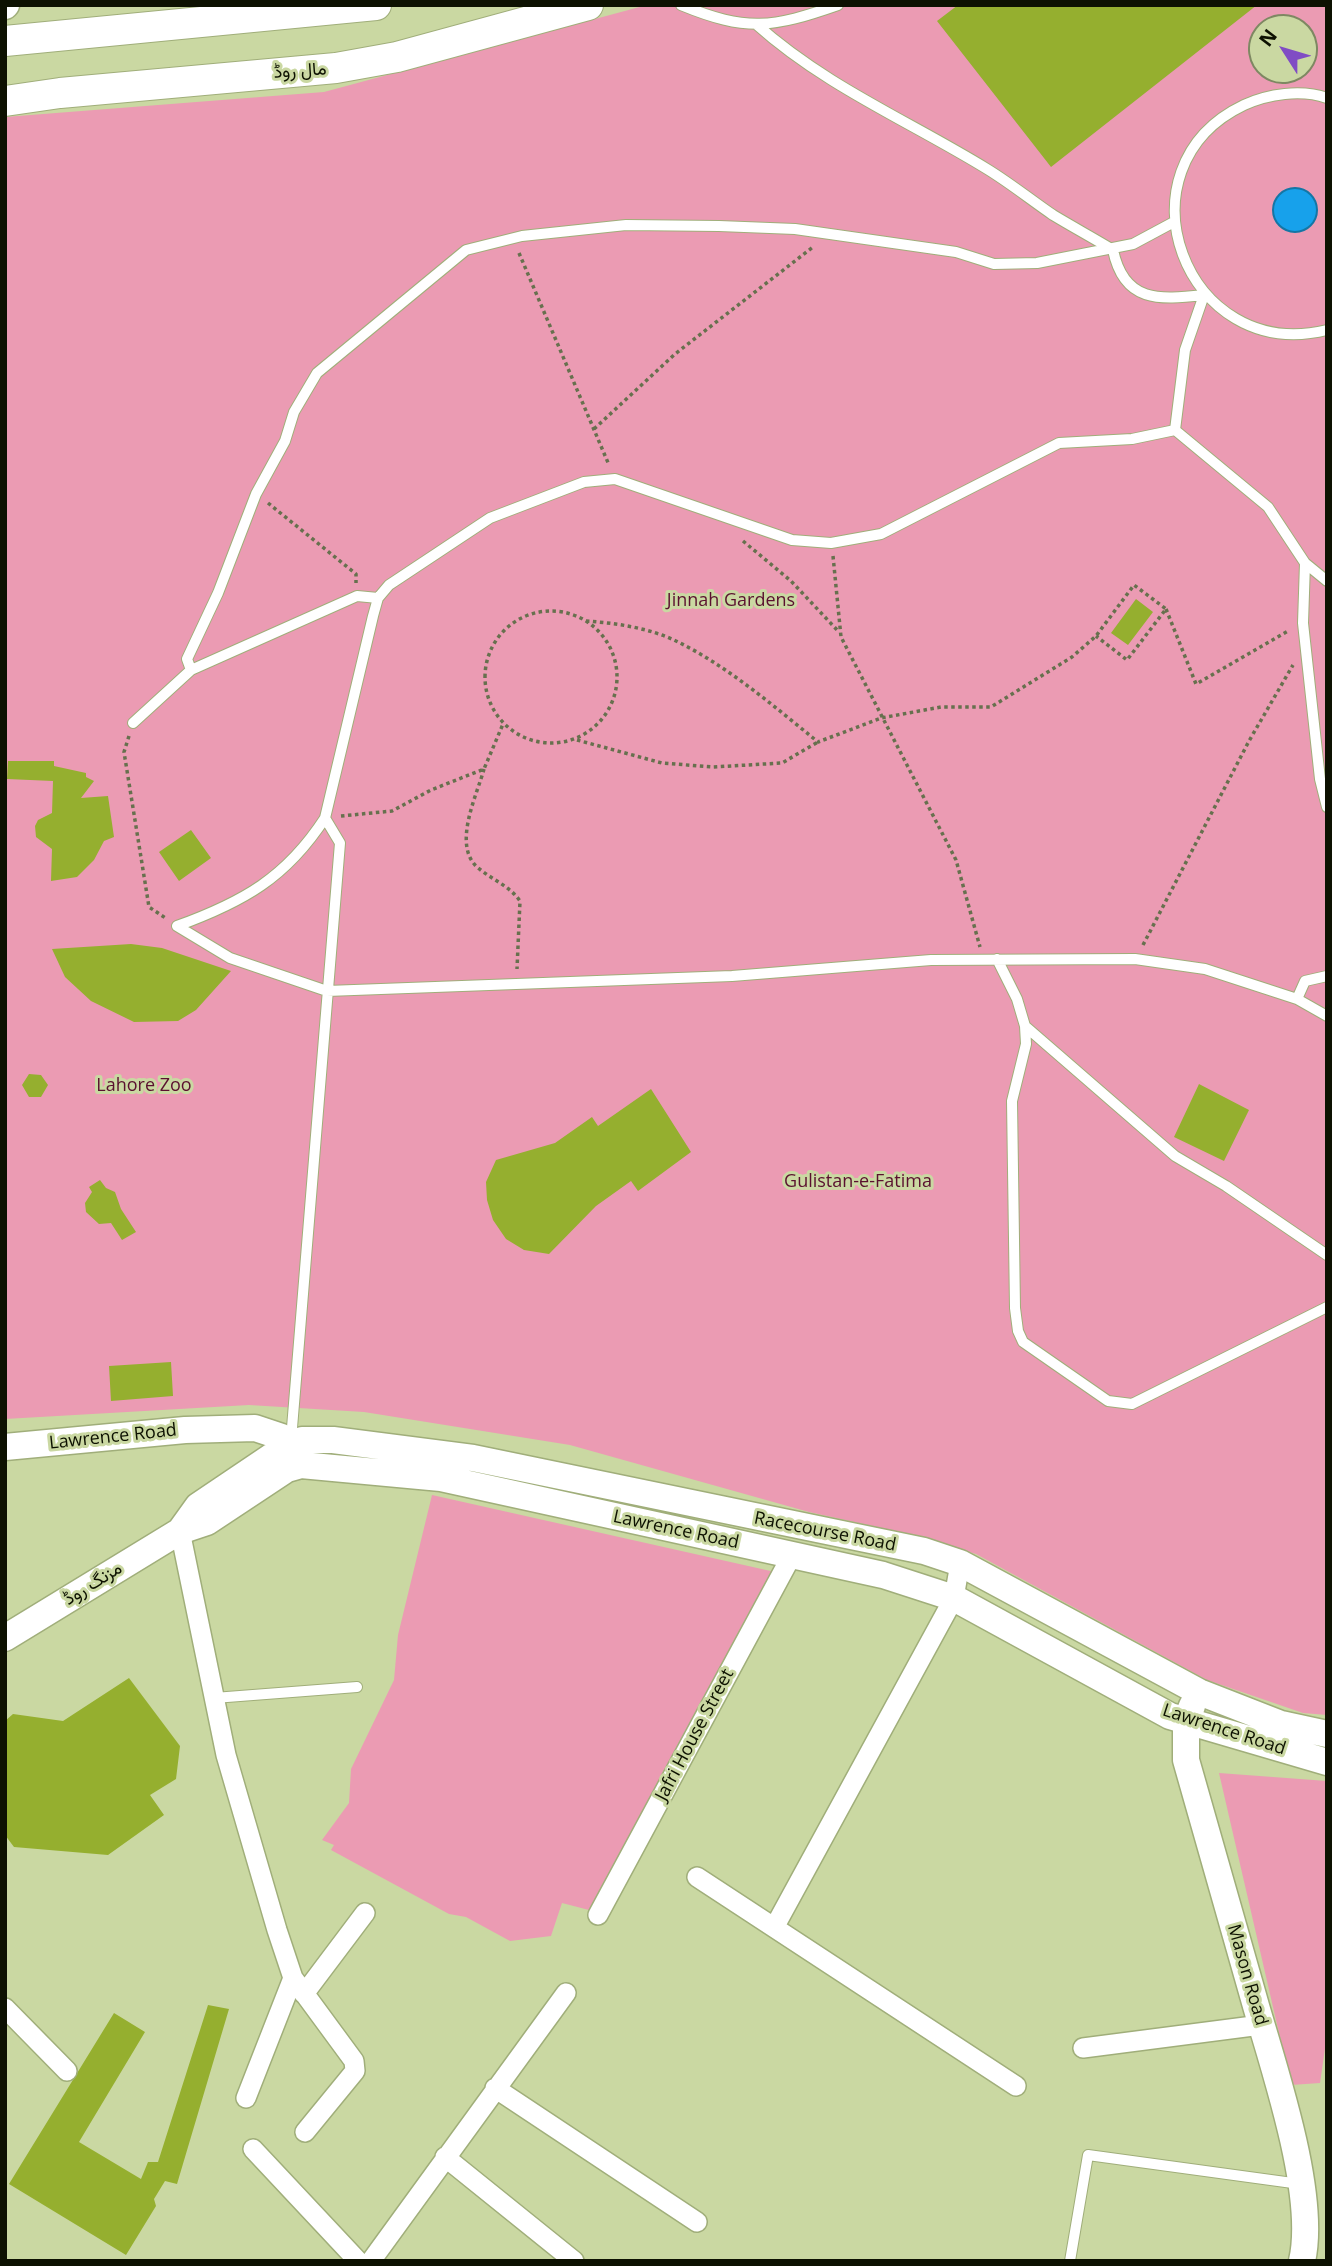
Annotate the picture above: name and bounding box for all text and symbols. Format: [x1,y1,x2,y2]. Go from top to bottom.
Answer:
north arrow [1248,14,1318,84]
text: N [1253,24,1283,52]
street label: مال روڈ [273,58,327,84]
park label: Jinnah Gardens [667,590,795,612]
park label: Lahore Zoo [96,1075,192,1097]
park label: Gulistan-e-Fatima [784,1171,932,1193]
street label: Lawrence Road [48,1420,178,1454]
street label: Lawrence Road [611,1506,741,1554]
street label: Racecourse Road [752,1508,898,1556]
street label: مزنگ روڈ [60,1558,126,1610]
street label: Jafri House Street [651,1665,739,1805]
street label: Lawrence Road [1160,1700,1288,1760]
street label: Mason Road [1222,1922,1272,2028]

